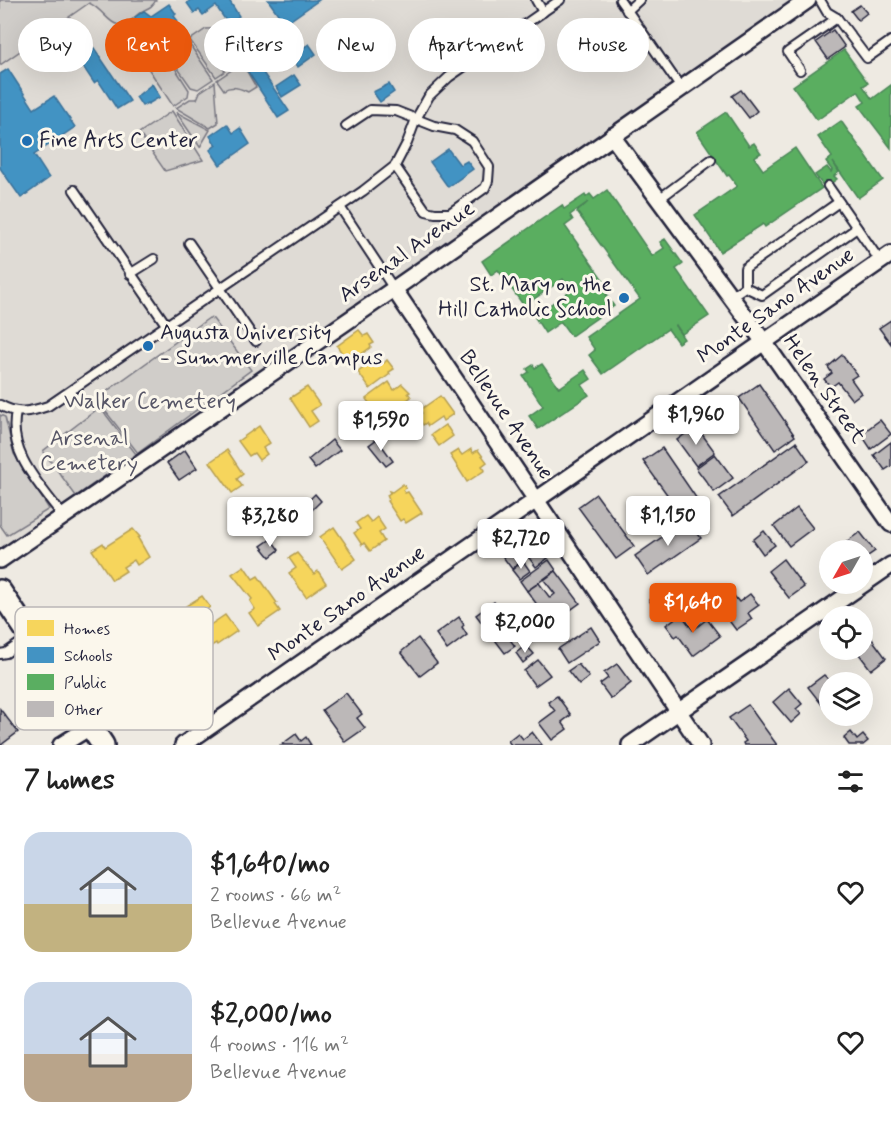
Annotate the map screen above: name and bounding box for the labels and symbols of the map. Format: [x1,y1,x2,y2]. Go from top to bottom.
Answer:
place label: Fine Arts Center [39,127,198,155]
marker: Fine Arts Center [20,134,34,148]
street label: Arsenal Avenue [334,195,481,309]
street label: Monte Sano Avenue [692,241,860,371]
place label: St. Mary on the Hill Catholic School [438,271,612,324]
marker: St. Mary on the Hill Catholic School [617,291,631,305]
place label: Augusta University - Summerville Campus [160,319,383,372]
street label: Helen Street [776,329,872,449]
marker: Augusta University - Summerville Campus [141,339,155,353]
street label: Bellevue Avenue [452,345,560,485]
park label: Walker Cemetery [64,388,236,416]
pin: $1,960 [647,395,745,446]
pin: $1,590 [332,401,430,452]
park label: Arsenal Cemetery [40,425,138,478]
pin: $1,150 [619,496,717,547]
pin: $3,280 [221,497,319,548]
pin: $2,720 [472,519,570,570]
street label: Monte Sano Avenue [263,539,431,669]
north arrow [819,540,873,594]
pin: $1,640 [644,583,742,634]
pin: $2,000 [476,603,574,654]
legend [15,607,213,730]
text: Homes [64,619,110,640]
text: Schools [64,646,113,667]
text: Public [64,673,107,694]
text: Other [64,700,103,721]

